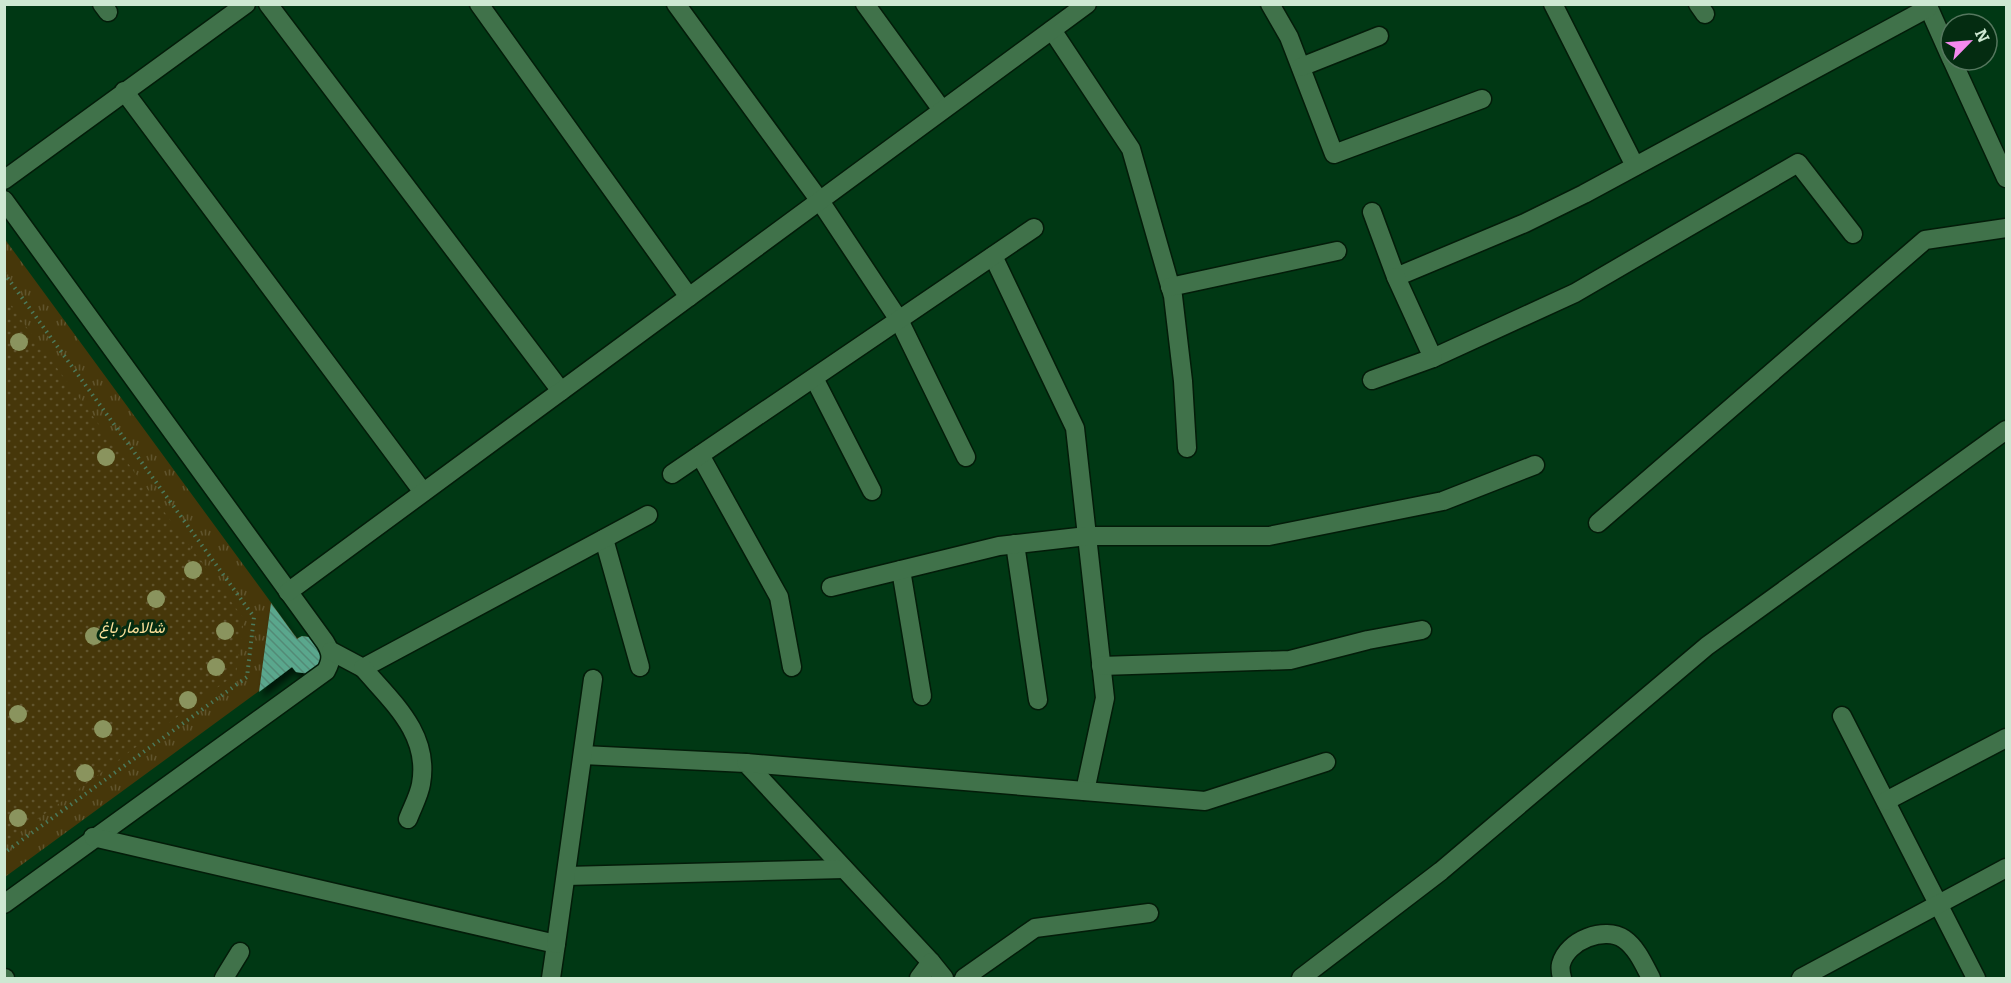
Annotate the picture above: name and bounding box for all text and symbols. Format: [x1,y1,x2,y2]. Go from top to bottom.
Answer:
north arrow [1939,12,1999,72]
text: N [1971,26,1993,45]
park label: شالامار باغ [99,618,165,639]

